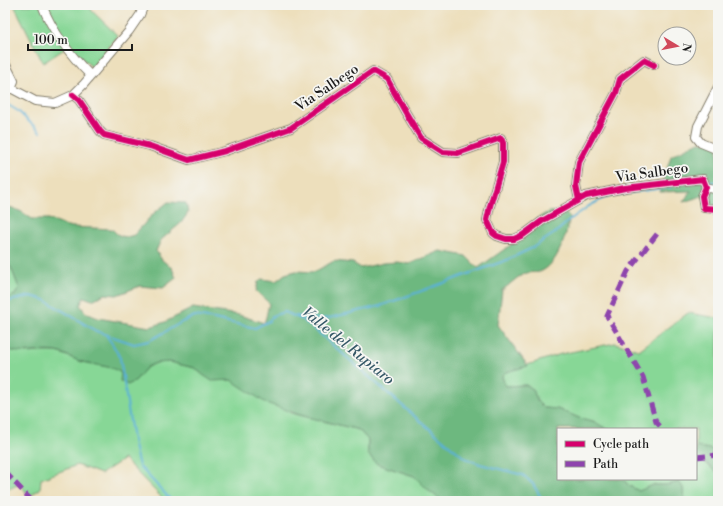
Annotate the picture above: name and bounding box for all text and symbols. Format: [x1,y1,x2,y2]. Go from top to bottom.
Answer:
scale bar [28,26,132,52]
north arrow [657,26,697,66]
text: 100 m [34,33,68,48]
text: N [678,42,694,53]
street label: Via Salbego [291,60,362,116]
street label: Via Salbego [613,159,690,187]
water label: Valle del Rupiaro [298,303,398,389]
legend [557,428,697,480]
text: Cycle path [593,437,649,452]
text: Path [593,457,618,472]

